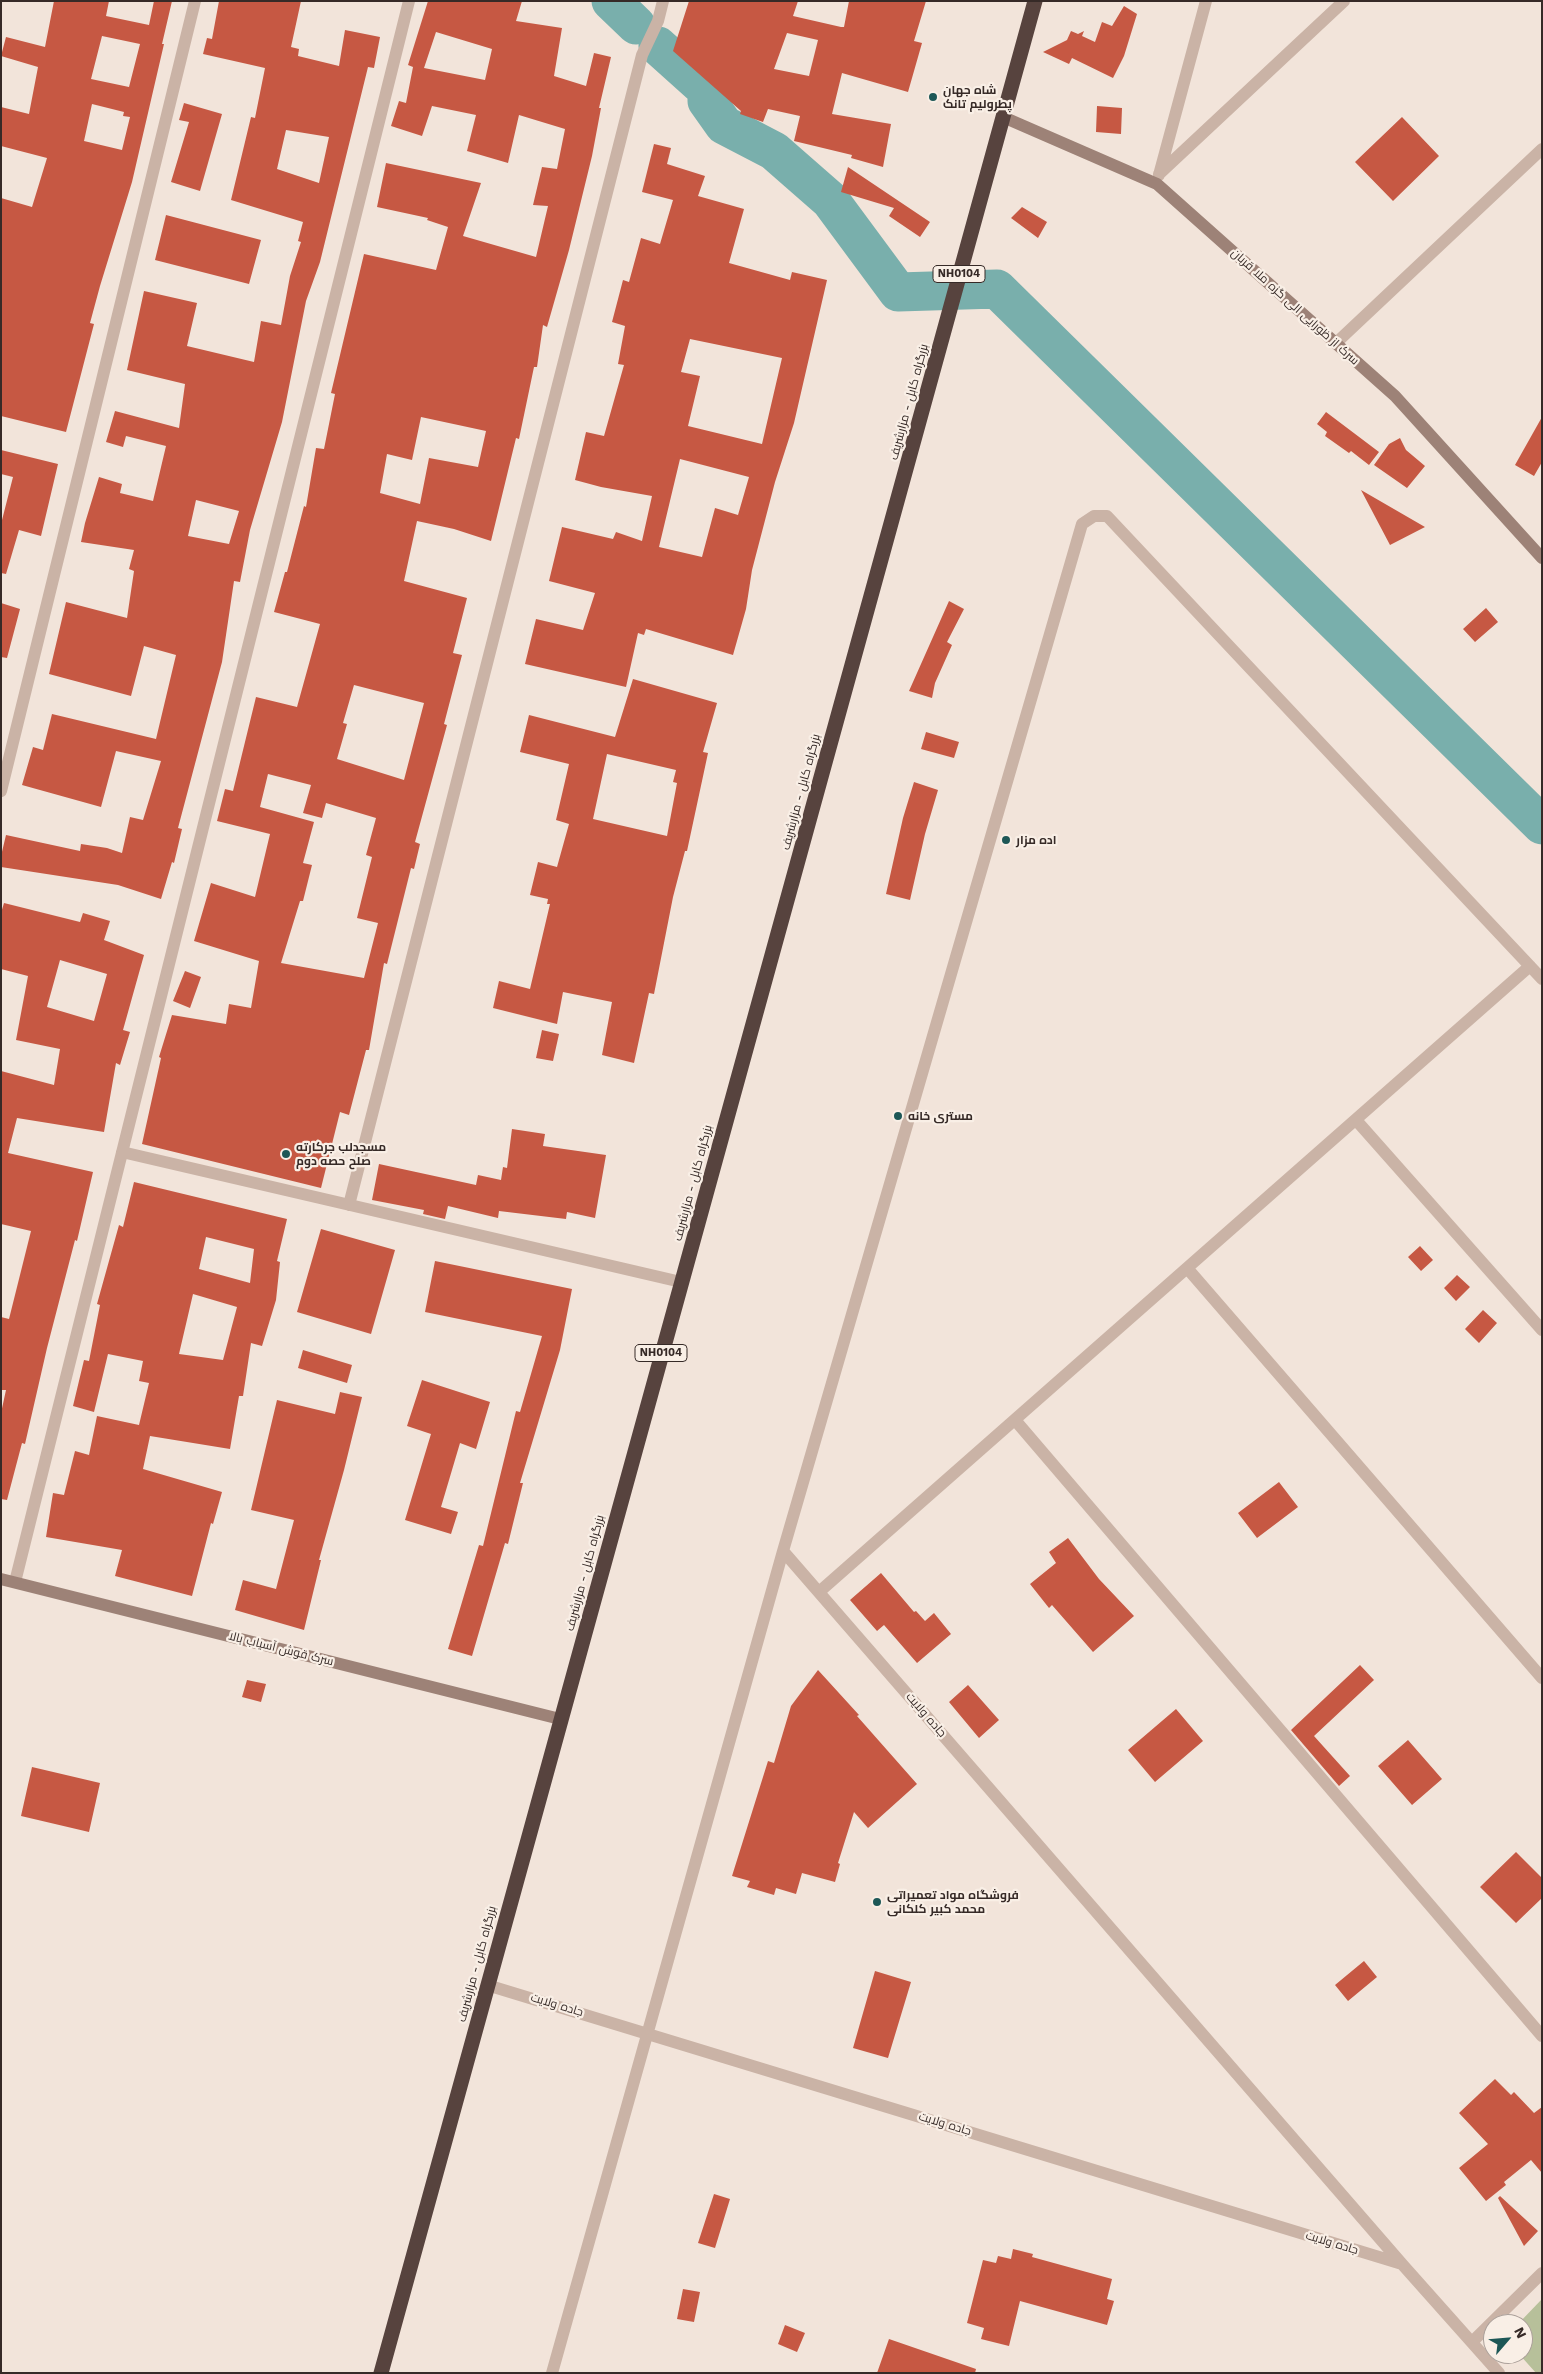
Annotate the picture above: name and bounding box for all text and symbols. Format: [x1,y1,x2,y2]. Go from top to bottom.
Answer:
place label: شاه جهان پطرولیم تانک [943,83,1012,111]
marker: شاه جهان پطرولیم تانک [927,91,939,103]
street label: سرک از ظورایی الی گزه ملا قربان [1228,246,1362,368]
road number: NH0104 [933,266,985,282]
street label: بزرگراه کابل - مزارشریف [887,342,931,462]
street label: بزرگراه کابل - مزارشریف [779,732,823,852]
place label: اده مزار [1016,833,1057,847]
marker: اده مزار [1000,834,1012,846]
place label: مستری خانه [908,1109,973,1123]
marker: مستری خانه [892,1110,904,1122]
street label: بزرگراه کابل - مزارشریف [671,1123,715,1243]
place label: مسجدلب جرکارته صلح حصه دوم [296,1140,386,1168]
marker: مسجدلب جرکارته صلح حصه دوم [280,1148,292,1160]
road number: NH0104 [635,1345,687,1362]
street label: بزرگراه کابل - مزارشریف [563,1513,607,1633]
street label: سرک قوش آسیاب بالا [227,1629,335,1669]
street label: جاده ولایت [903,1690,949,1740]
place label: فروشگاه مواد تعمیراتی محمد کبیر کلکانی [887,1888,1019,1916]
marker: فروشگاه مواد تعمیراتی محمد کبیر کلکانی [871,1896,883,1908]
street label: بزرگراه کابل - مزارشریف [455,1904,499,2024]
street label: جاده ولایت [529,1990,585,2020]
street label: جاده ولایت [917,2109,973,2139]
street label: جاده ولایت [1304,2228,1360,2258]
north arrow [1483,2314,1533,2364]
text: N [1511,2324,1530,2341]

